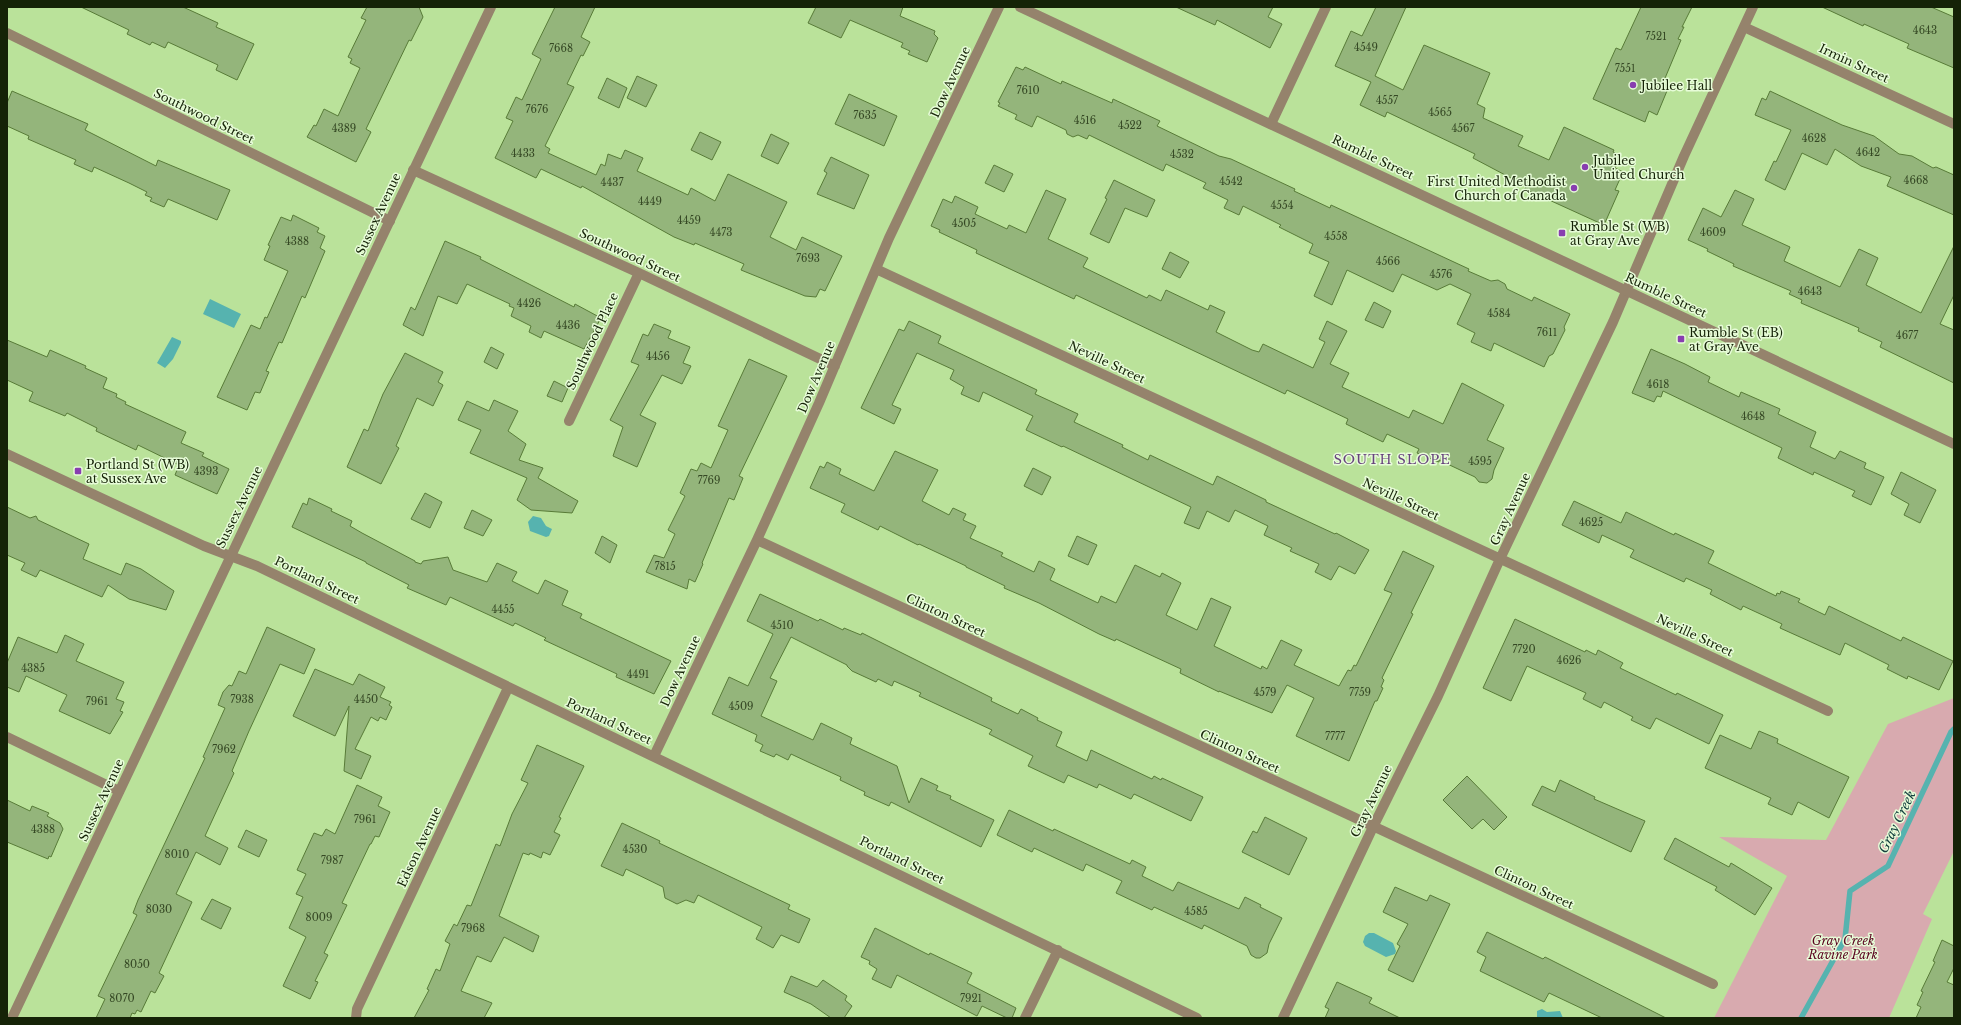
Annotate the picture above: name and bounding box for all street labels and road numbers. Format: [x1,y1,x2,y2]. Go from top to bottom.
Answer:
street label: Irmin Street [1817,40,1892,86]
street label: Dow Avenue [927,44,973,120]
street label: Southwood Street [151,85,257,147]
street label: Rumble Street [1330,131,1417,183]
street label: Sussex Avenue [352,170,404,258]
street label: Southwood Street [577,225,683,285]
street label: Rumble Street [1623,269,1710,321]
street label: Southwood Place [563,290,621,392]
street label: Neville Street [1066,338,1148,386]
street label: Dow Avenue [794,339,838,415]
street label: Sussex Avenue [213,463,265,550]
street label: Gray Avenue [1487,470,1533,548]
street label: Neville Street [1360,475,1442,523]
street label: Portland Street [272,553,362,607]
street label: Clinton Street [904,590,989,640]
street label: Neville Street [1654,611,1736,659]
street label: Dow Avenue [657,633,703,709]
street label: Portland Street [564,695,654,748]
street label: Clinton Street [1198,726,1283,776]
street label: Sussex Avenue [75,756,127,844]
street label: Gray Avenue [1347,762,1395,840]
street label: Edson Avenue [394,804,444,890]
street label: Portland Street [857,833,947,887]
street label: Clinton Street [1492,862,1577,912]

